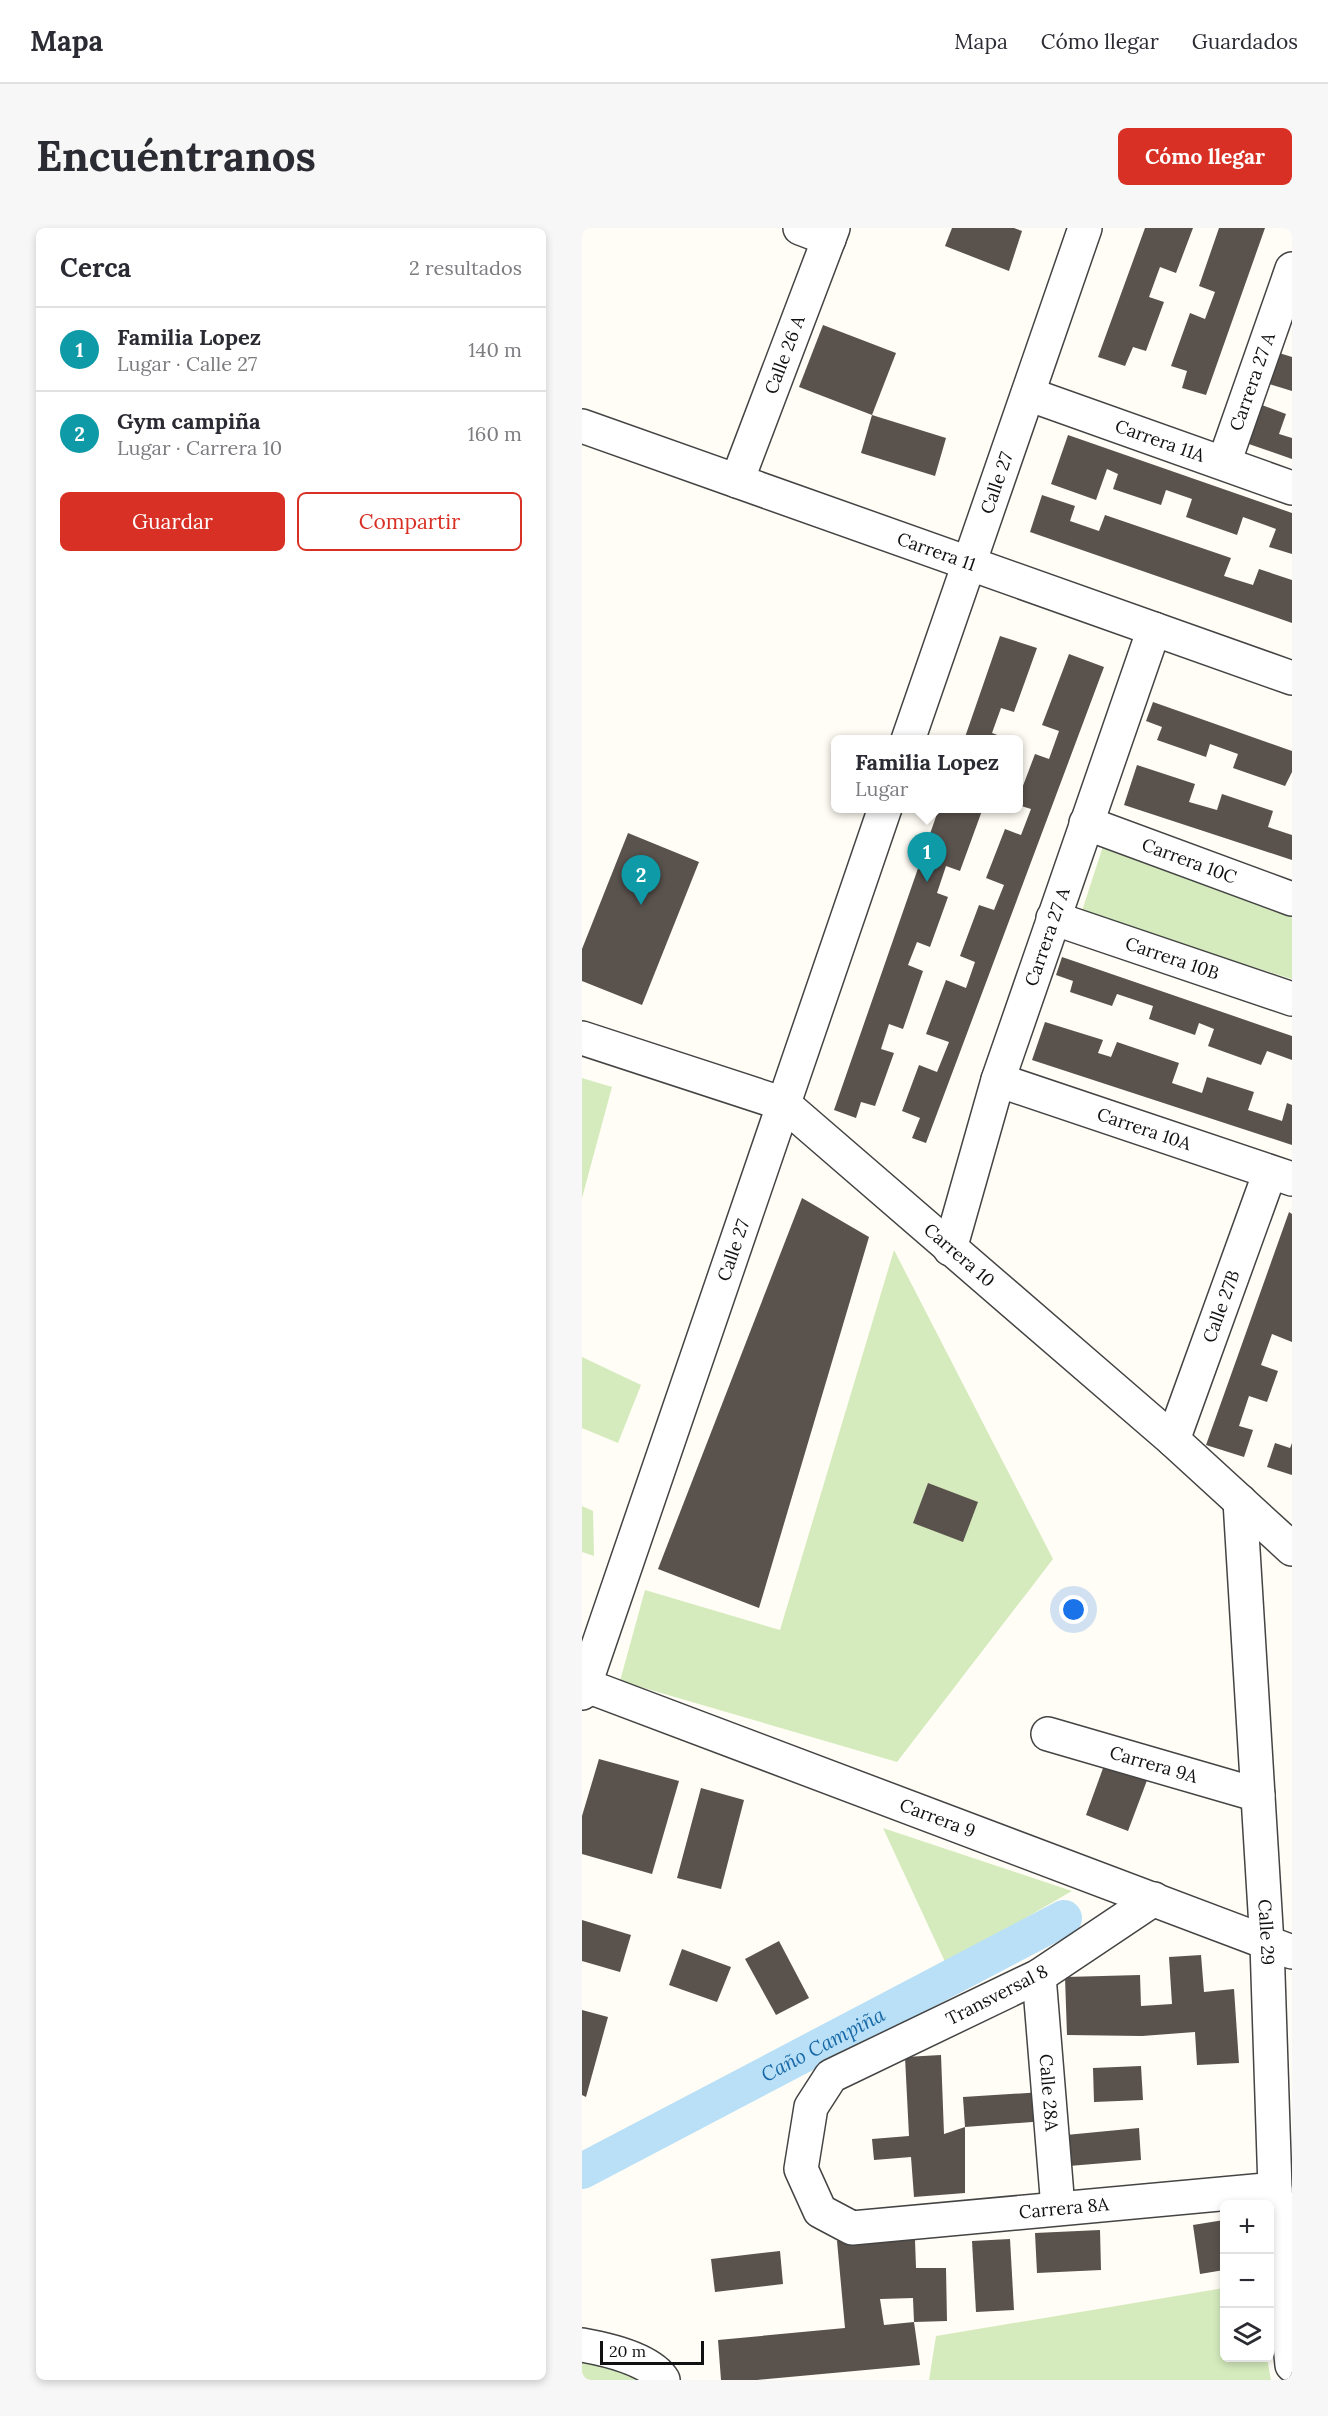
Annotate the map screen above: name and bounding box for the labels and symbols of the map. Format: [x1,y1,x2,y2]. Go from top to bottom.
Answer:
street label: Calle 26 A [759,311,810,397]
street label: Carrera 27 A [1224,329,1280,434]
street label: Carrera 11A [1112,414,1209,467]
street label: Calle 27 [975,449,1018,517]
street label: Carrera 11 [894,527,979,576]
pin: 1 [908,832,946,882]
street label: Carrera 10C [1139,833,1240,889]
pin: 2 [622,856,660,905]
street label: Carrera 27 A [1019,884,1075,989]
street label: Carrera 10B [1122,931,1222,985]
street label: Carrera 10A [1094,1102,1195,1155]
street label: Calle 27 [712,1216,754,1284]
street label: Carrera 10 [919,1218,1000,1292]
street label: Calle 27B [1197,1267,1244,1346]
your location [1059,1595,1088,1624]
street label: Carrera 9A [1107,1741,1201,1788]
street label: Carrera 9 [897,1793,979,1842]
street label: Calle 29 [1253,1898,1280,1966]
street label: Transversal 8 [942,1959,1052,2030]
water label: Caño Campiña [757,2001,889,2087]
street label: Calle 28A [1034,2053,1064,2133]
street label: Carrera 8A [1018,2192,1111,2224]
scale bar [600,2338,704,2366]

